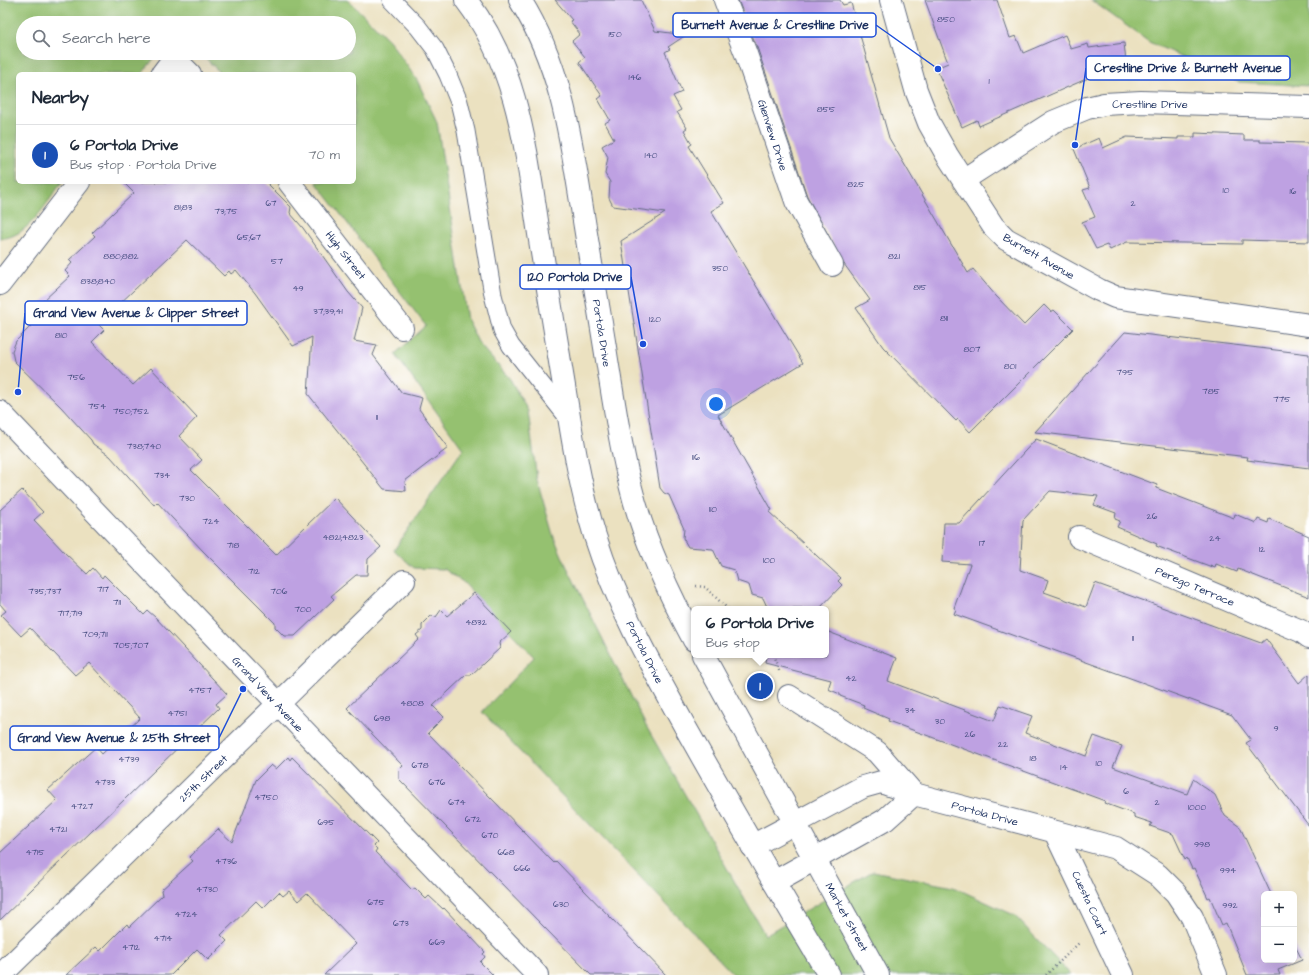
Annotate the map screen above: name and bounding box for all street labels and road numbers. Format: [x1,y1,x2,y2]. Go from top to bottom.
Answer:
street label: Crestline Drive [1112,97,1188,112]
street label: Glenview Drive [754,98,791,173]
street label: High Street [321,228,370,284]
street label: Burnett Avenue [1000,230,1077,283]
street label: Portola Drive [589,298,614,368]
street label: Perego Terrace [1152,563,1237,611]
street label: Portola Drive [622,618,667,686]
street label: Grand View Avenue [229,653,307,735]
street label: 25th Street [176,751,231,805]
street label: Portola Drive [950,797,1020,830]
street label: Cuesta Court [1068,869,1111,938]
street label: Market Street [822,880,872,955]

